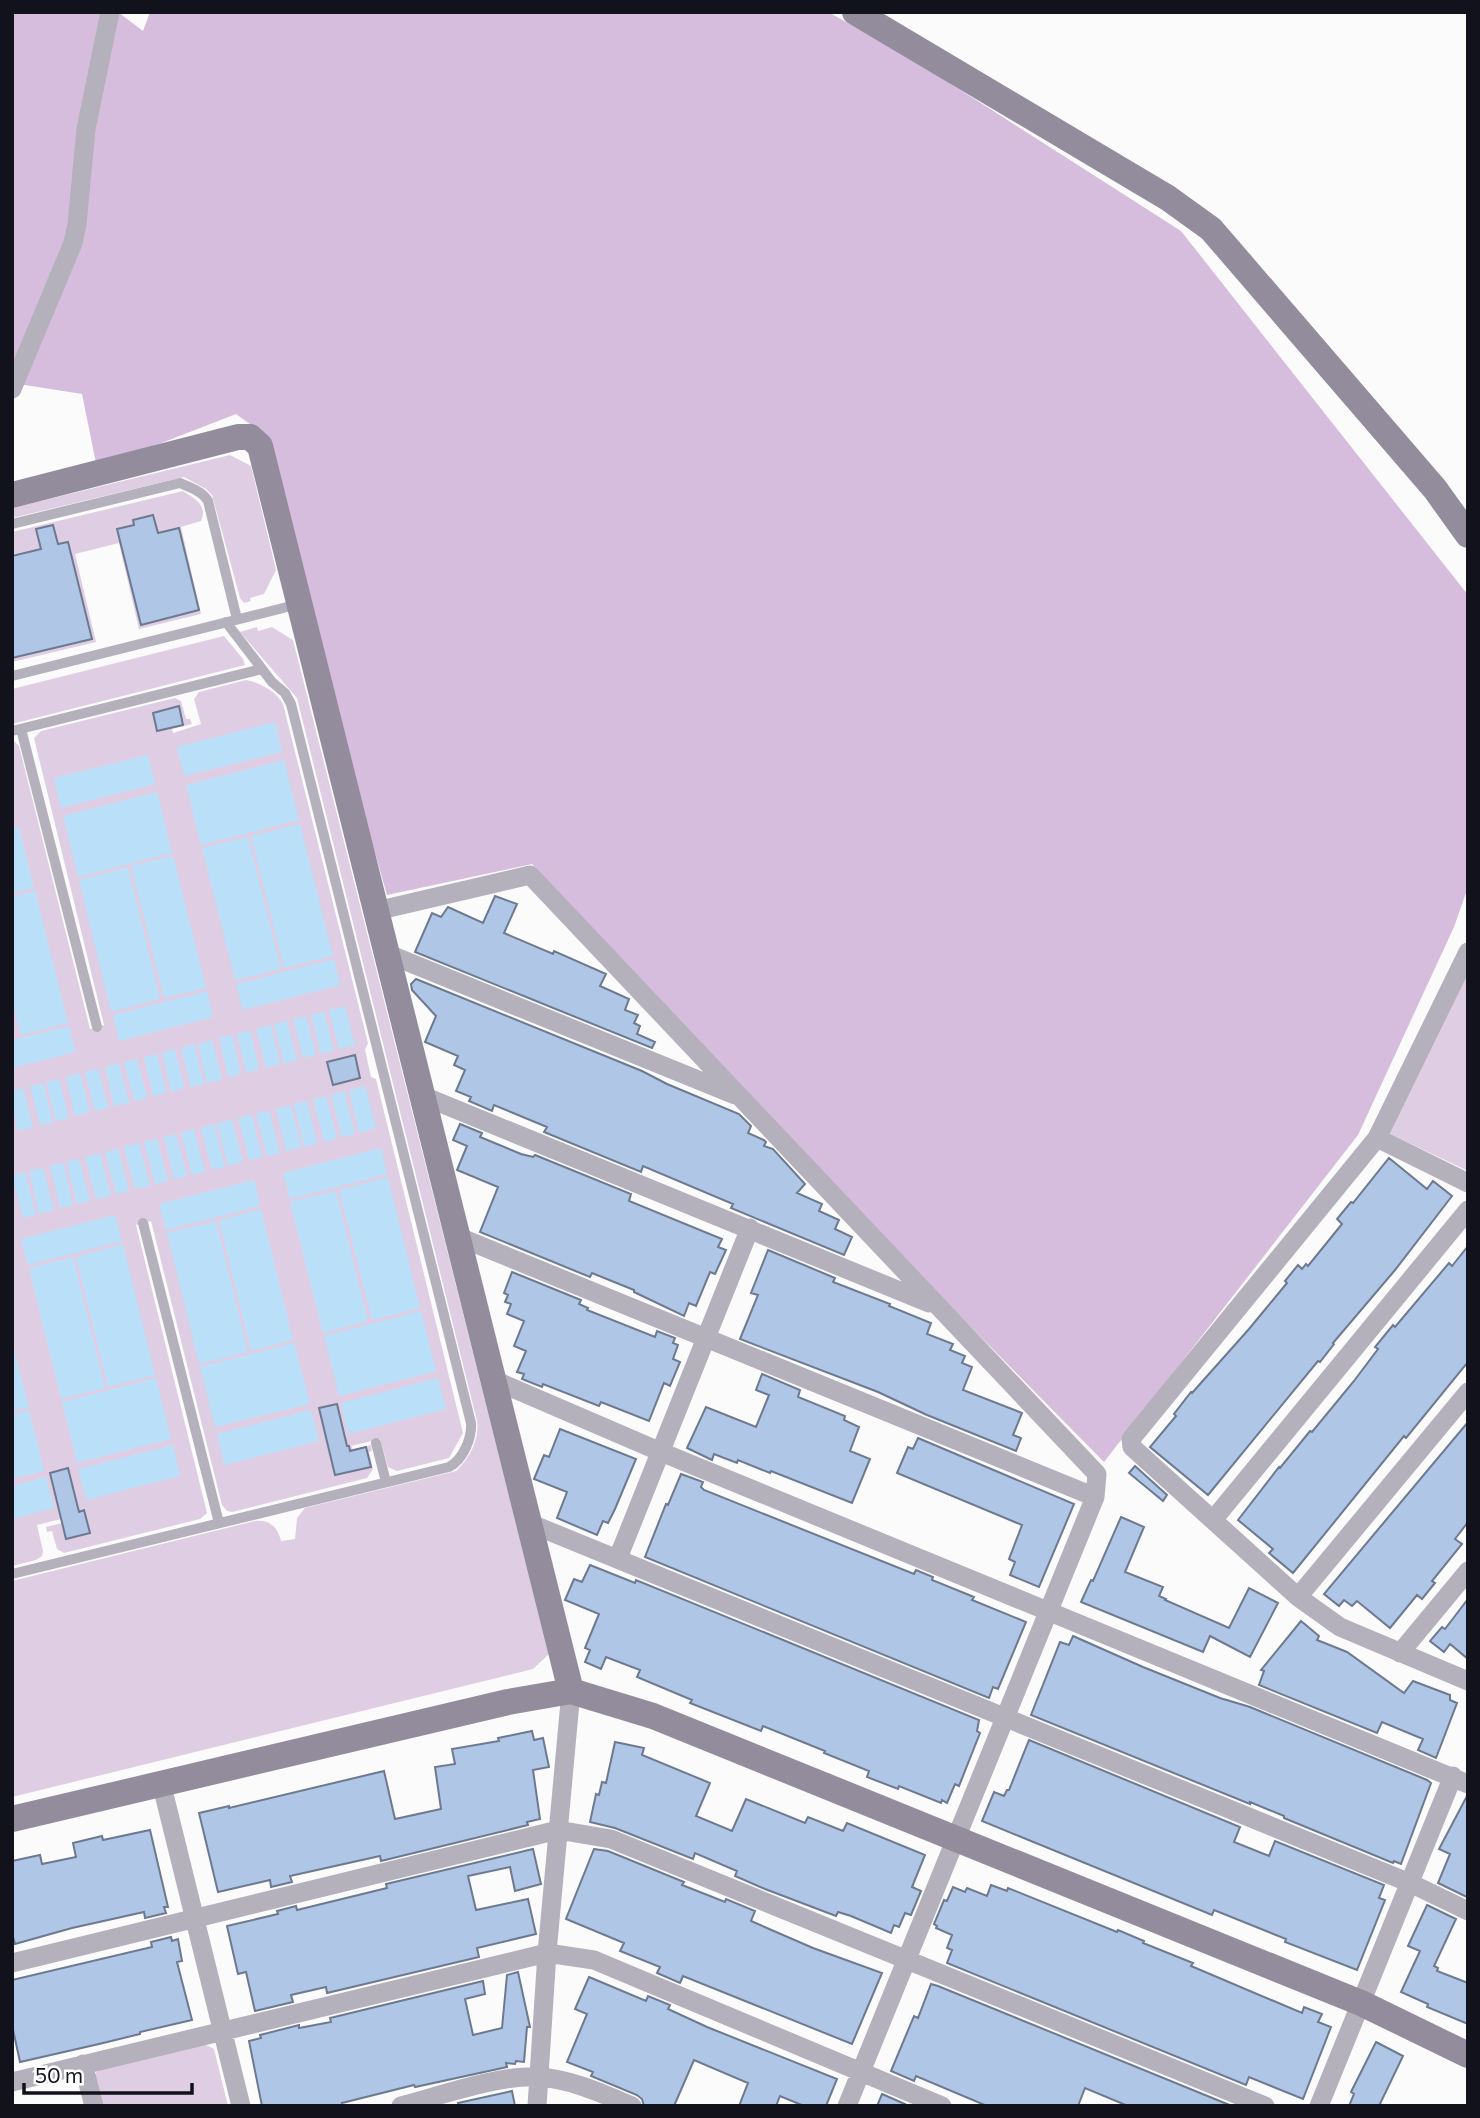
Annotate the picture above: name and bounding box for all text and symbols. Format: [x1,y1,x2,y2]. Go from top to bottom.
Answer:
scale bar [24,2052,192,2096]
text: 50 m [35,2062,83,2087]

